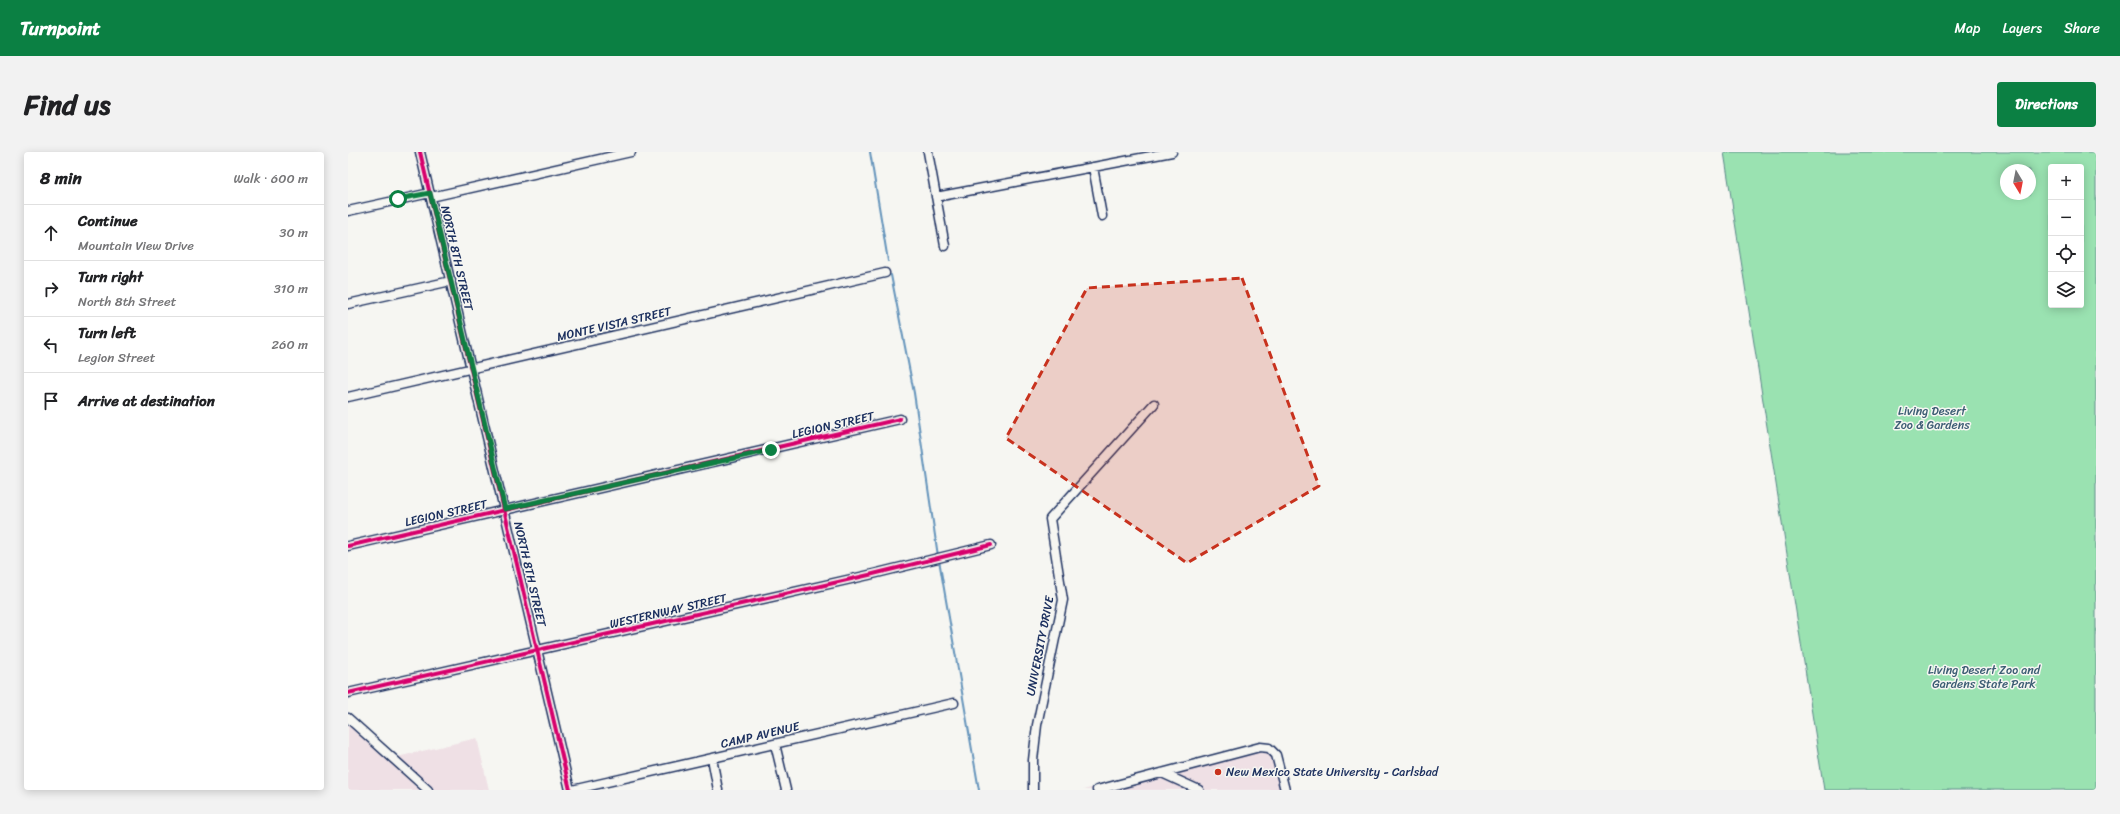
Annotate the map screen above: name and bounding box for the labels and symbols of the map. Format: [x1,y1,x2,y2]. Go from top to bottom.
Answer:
north arrow [2000,164,2036,200]
route start [389,190,407,208]
street label: NORTH 8TH STREET [434,203,480,314]
street label: MONTE VISTA STREET [555,300,675,348]
park label: Living Desert Zoo & Gardens [1894,400,1970,436]
street label: LEGION STREET [790,405,878,445]
route end [762,441,780,459]
street label: LEGION STREET [403,493,491,533]
street label: NORTH 8TH STREET [507,519,553,630]
street label: WESTERNWAY STREET [607,587,729,635]
street label: UNIVERSITY DRIVE [1020,593,1061,698]
park label: Living Desert Zoo and Gardens State Park [1928,659,2041,695]
street label: CAMP AVENUE [718,715,803,755]
place label: New Mexico State University - Carlsbad [1226,761,1440,783]
marker: New Mexico State University - Carlsbad [1213,767,1223,777]

